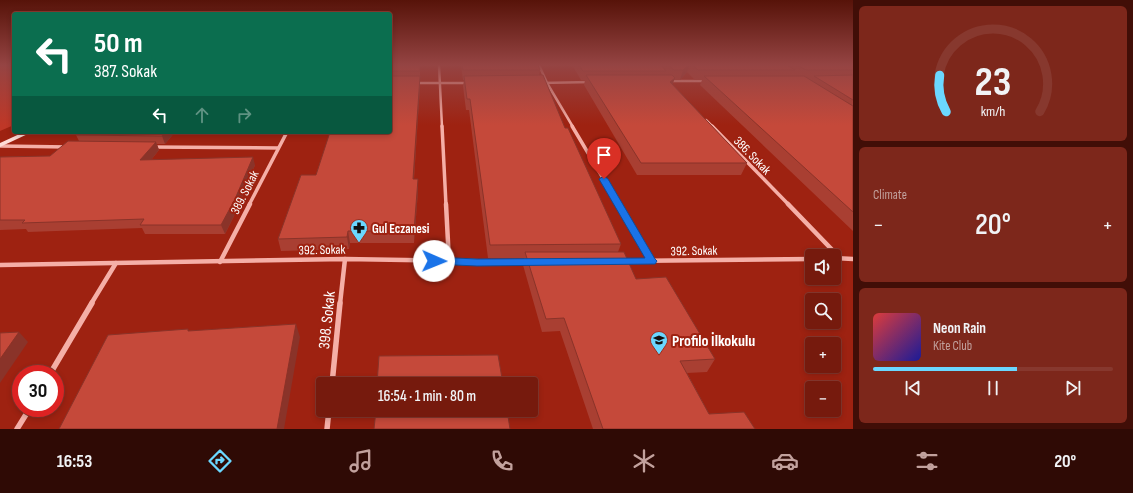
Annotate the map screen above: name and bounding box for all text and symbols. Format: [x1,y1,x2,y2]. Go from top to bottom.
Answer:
text: 50 m [94,27,143,60]
icon: left [28,28,80,80]
text: 23 [975,57,1011,106]
text: 387. Sokak [94,61,157,82]
text: km/h [981,102,1005,119]
icon: left [149,104,171,126]
icon: ahead [191,104,213,126]
icon: right [233,104,255,126]
street label: 386. Sokak [730,133,774,178]
pin [587,138,621,179]
icon: arrive [593,144,615,166]
street label: 389. Sokak [227,168,263,217]
text: Climate [873,187,907,203]
text: 20° [975,207,1011,243]
text: − [873,212,884,239]
text: + [1102,212,1113,239]
pharmacy icon: Gul Eczanesi [349,218,369,243]
place label: Gul Eczanesi [372,221,430,237]
position arrow [413,240,455,282]
street label: 392. Sokak [298,242,346,258]
street label: 392. Sokak [670,243,718,259]
map controls [805,249,841,417]
button: sound [805,249,841,285]
street label: 398. Sokak [315,290,340,350]
button: search [805,293,841,329]
text: Neon Rain [933,319,986,338]
school or university icon: Profilo İlkokulu [649,330,669,355]
place label: Profilo İlkokulu [672,332,755,351]
button: + [805,337,841,373]
text: Kite Club [933,338,972,354]
speed limit sign: 30 [12,365,64,417]
icon: previous [902,377,924,399]
icon: pause [982,377,1004,399]
icon: next [1062,377,1084,399]
button: − [805,381,841,417]
text: 16:54 · 1 min · 80 m [378,387,476,406]
icon: directions [206,447,234,475]
icon: music [347,447,375,475]
icon: phone [488,447,516,475]
icon: climate [630,447,658,475]
icon: car [771,447,799,475]
icon: filters [913,447,941,475]
text: 16:53 [57,451,92,472]
text: 20° [1054,451,1076,472]

